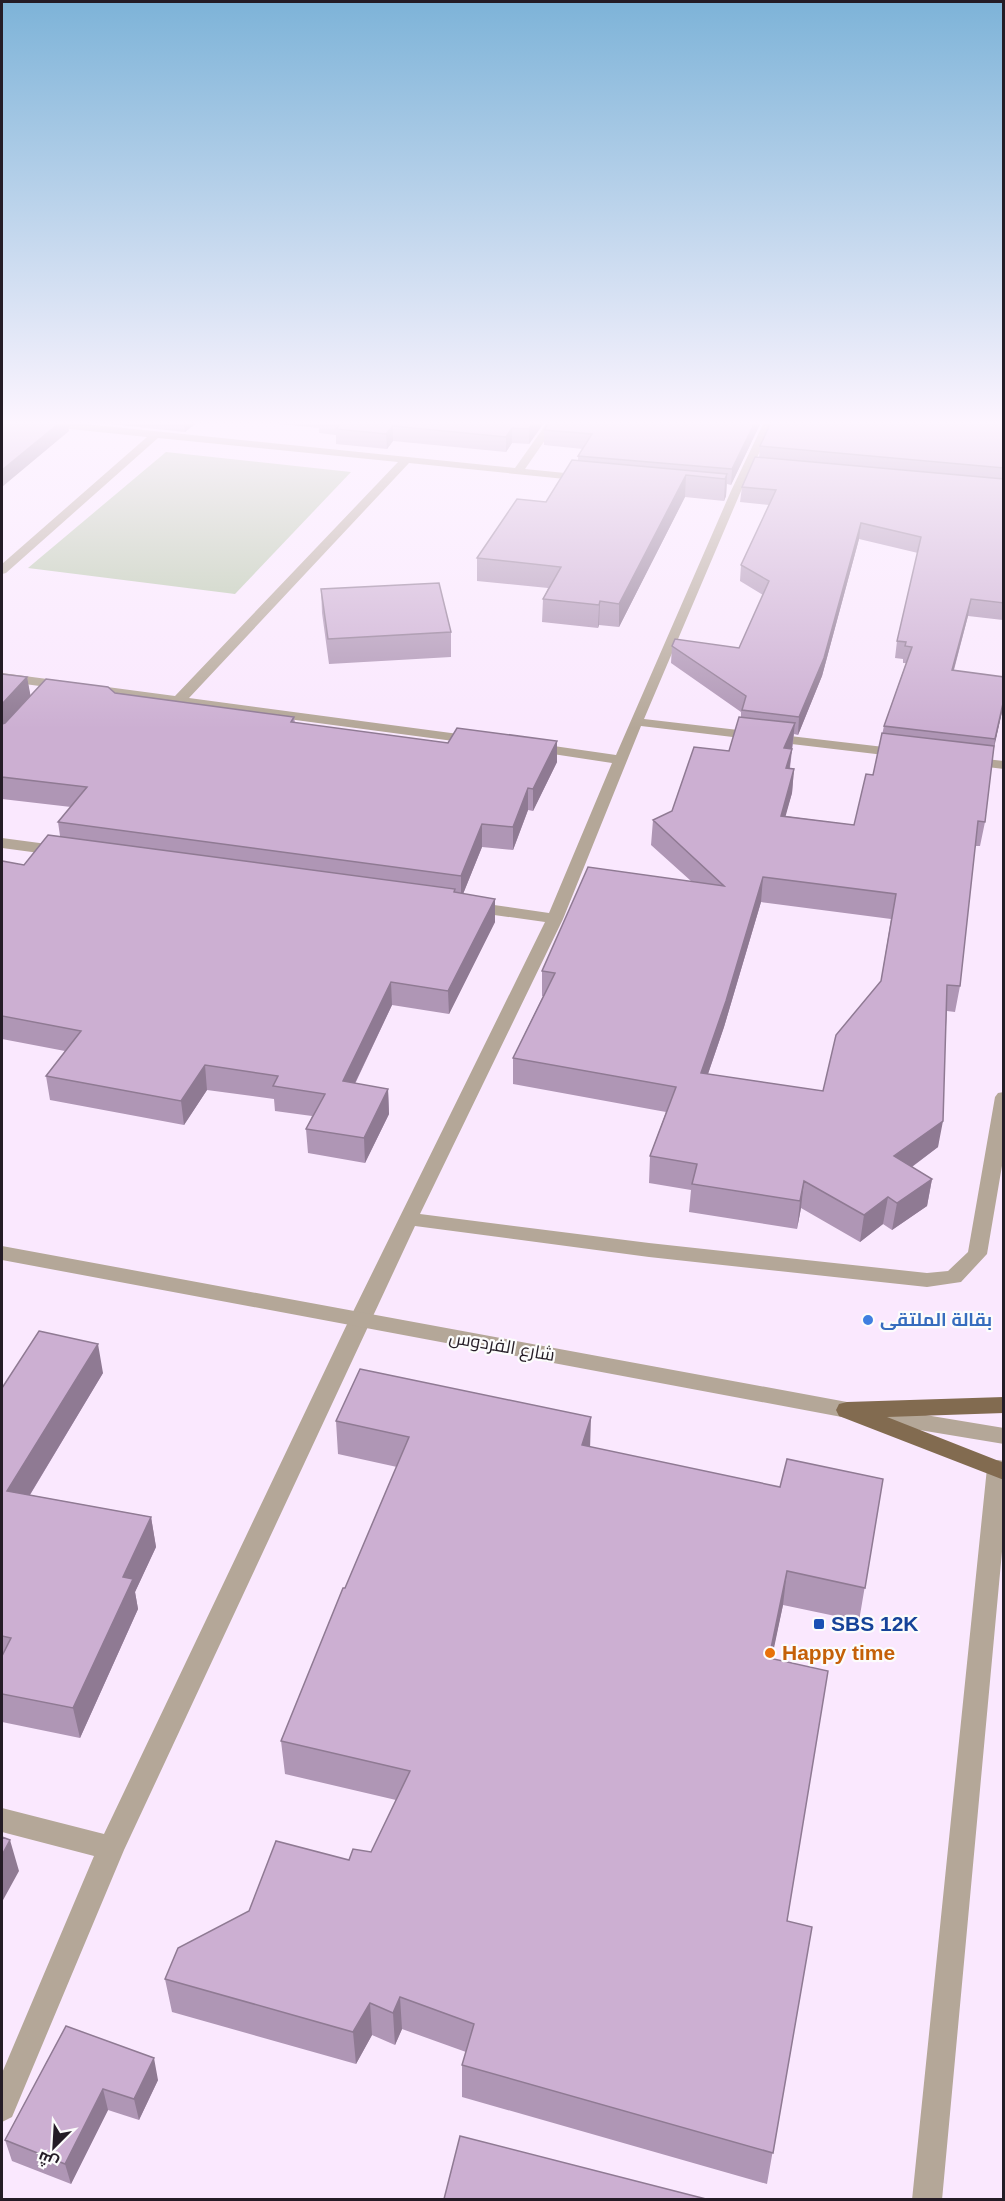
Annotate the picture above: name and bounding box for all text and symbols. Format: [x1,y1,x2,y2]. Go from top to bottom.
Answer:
place label: بقالة الملتقى [880,1310,992,1331]
marker: بقالة الملتقى [861,1313,875,1327]
street label: شارع الفردوس [447,1327,556,1367]
place label: SBS 12K [831,1612,919,1635]
marker: SBS 12K [812,1617,826,1631]
place label: Happy time [782,1641,895,1664]
marker: Happy time [763,1646,777,1660]
north arrow [24,2117,84,2177]
text: ش [35,2147,61,2172]

